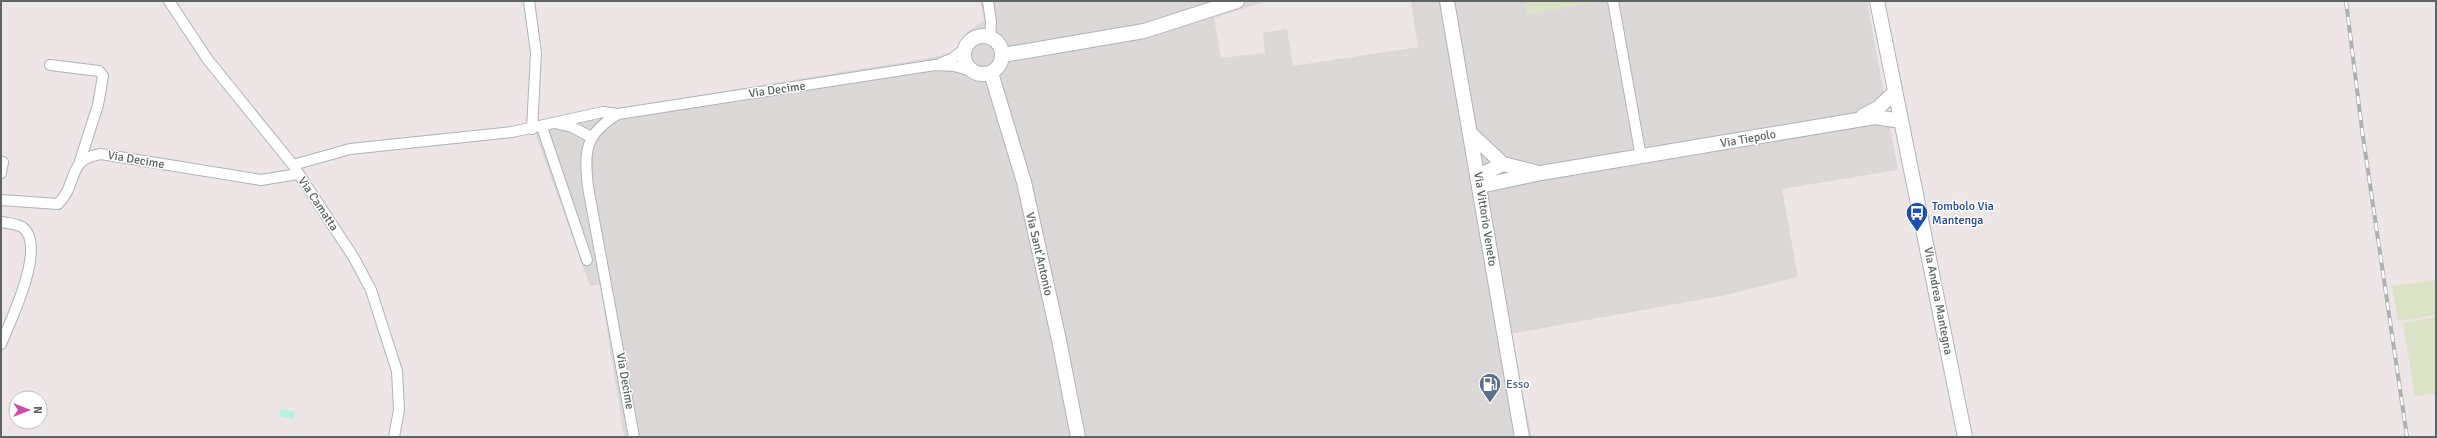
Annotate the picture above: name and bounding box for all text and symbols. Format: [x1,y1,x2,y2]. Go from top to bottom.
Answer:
street label: Via Decime [748,79,806,101]
street label: Via Tiepolo [1719,127,1777,151]
street label: Via Decime [106,148,166,172]
street label: Via Vittorio Veneto [1470,171,1500,267]
street label: Via Camatta [294,174,342,234]
place label: Tombolo Via Mantenga [1932,199,1994,228]
bus stop icon: Tombolo Via Mantenga [1904,200,1930,233]
street label: Via Sant'Antonio [1022,211,1056,297]
street label: Via Andrea Mantegna [1920,246,1956,356]
street label: Via Decime [613,351,637,411]
fuel station icon: Esso [1477,371,1503,404]
place label: Esso [1506,377,1530,392]
north arrow [8,390,48,430]
text: N [31,406,44,414]

